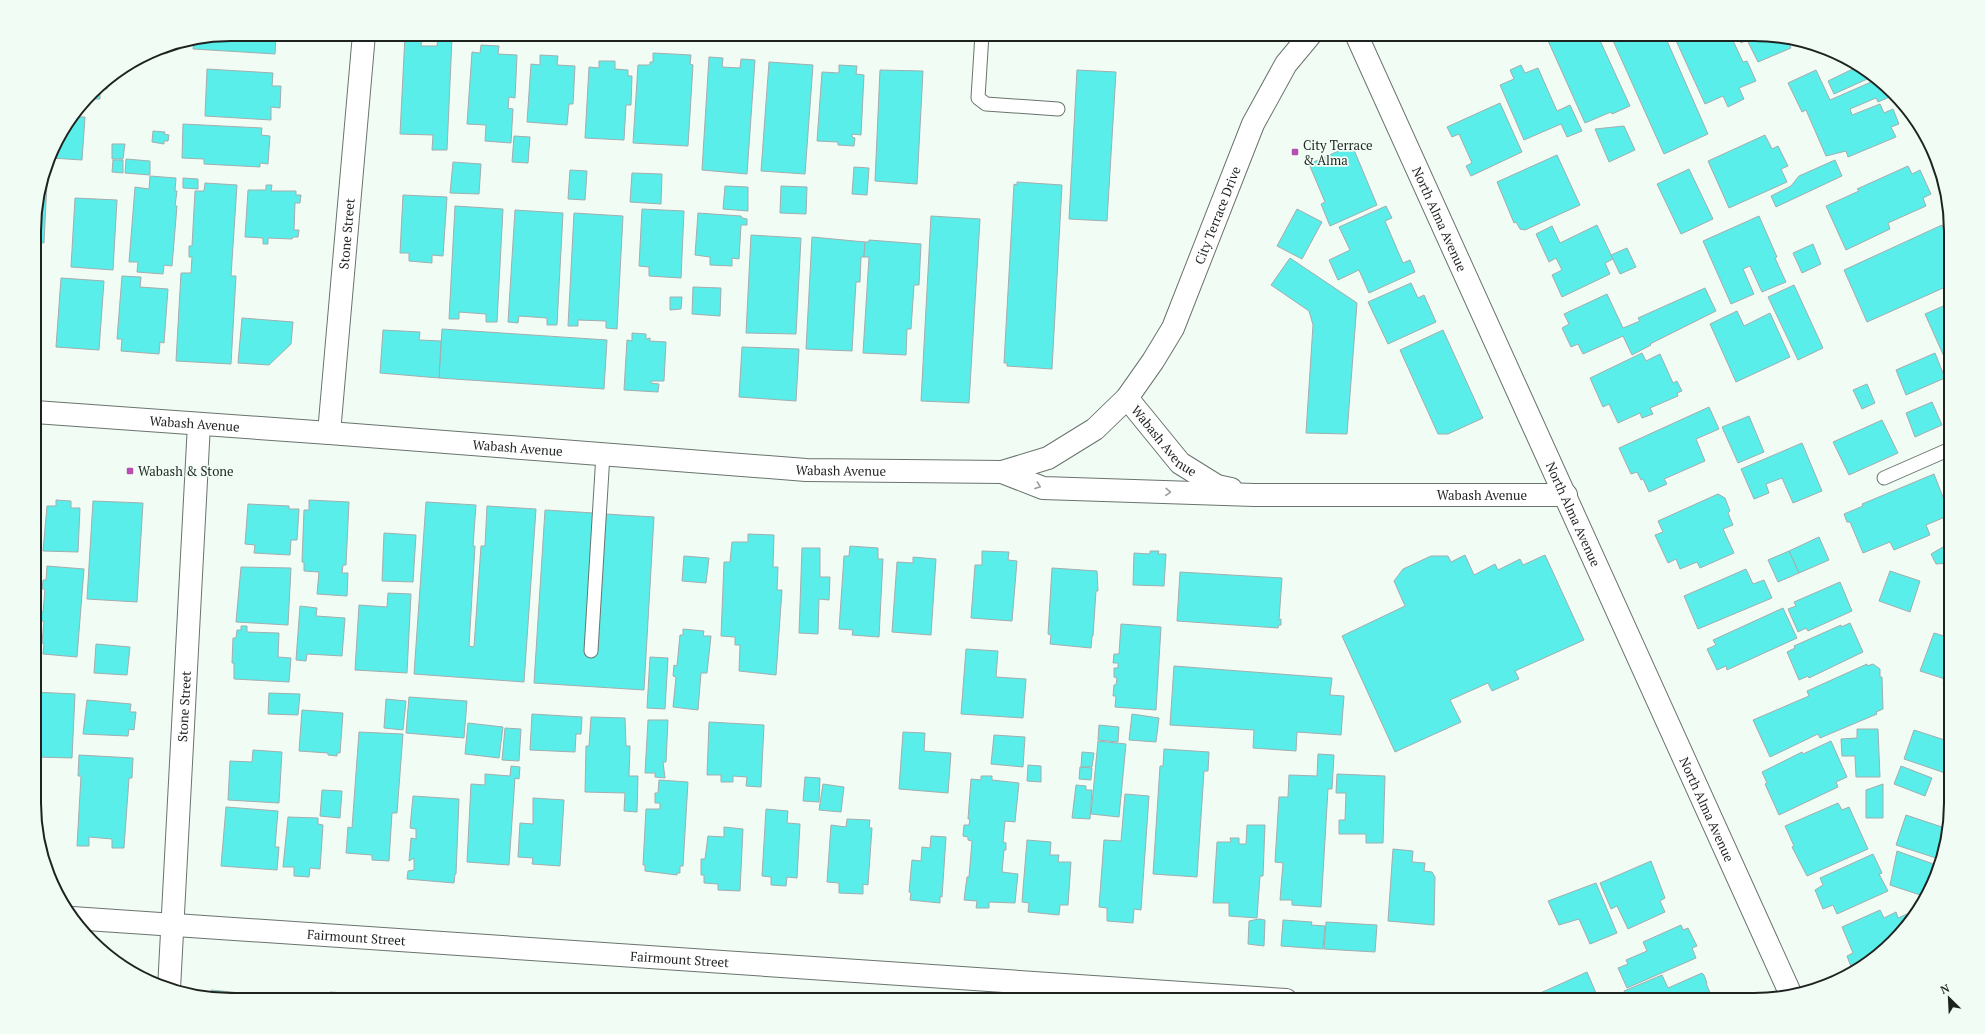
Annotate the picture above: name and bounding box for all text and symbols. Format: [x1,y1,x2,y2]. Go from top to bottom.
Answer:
place label: City Terrace & Alma [1303,136,1373,169]
marker: City Terrace & Alma [1290,147,1300,157]
street label: City Terrace Drive [1190,164,1245,267]
street label: North Alma Avenue [1408,164,1471,274]
street label: Stone Street [334,197,359,270]
street label: Wabash Avenue [1127,401,1200,480]
street label: Wabash Avenue [149,411,240,436]
street label: Wabash Avenue [472,435,563,460]
street label: North Alma Avenue [1542,459,1605,569]
street label: Wabash Avenue [795,460,886,480]
place label: Wabash & Stone [138,462,234,480]
marker: Wabash & Stone [125,466,135,476]
one-way arrow [1035,482,1042,490]
street label: Wabash Avenue [1437,486,1527,504]
one-way arrow [1165,488,1171,497]
street label: Stone Street [173,670,195,742]
street label: North Alma Avenue [1675,754,1738,865]
street label: Fairmount Street [306,925,406,950]
street label: Fairmount Street [630,947,730,971]
north arrow [1929,978,1969,1018]
text: N [1938,981,1952,997]

